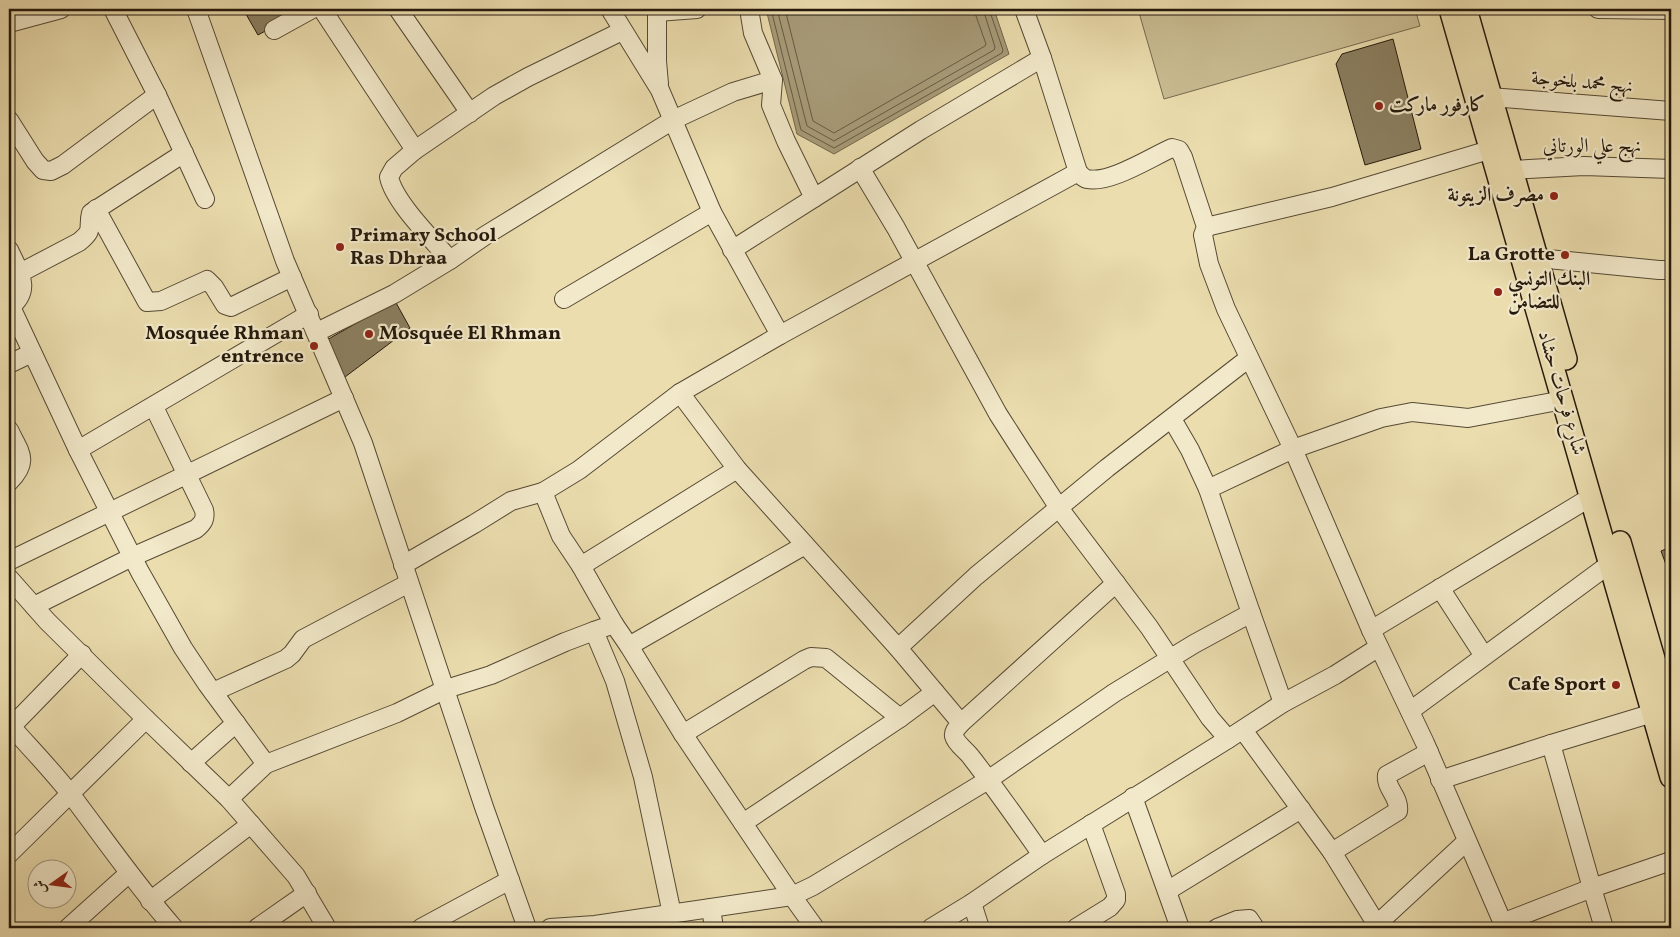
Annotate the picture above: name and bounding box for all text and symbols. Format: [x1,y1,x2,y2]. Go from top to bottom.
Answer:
street label: نهج محمد بلخوجة [1530,65,1634,103]
place label: كارفور ماركت [1389,92,1486,120]
marker: كارفور ماركت [1373,100,1385,112]
street label: نهج علي الورتاني [1543,133,1641,165]
place label: مصرف الزيتونة [1448,182,1544,210]
marker: مصرف الزيتونة [1548,190,1560,202]
place label: Primary School Ras Dhraa [350,222,497,273]
marker: Primary School Ras Dhraa [334,241,346,253]
place label: La Grotte [1468,241,1555,269]
marker: La Grotte [1559,249,1571,261]
place label: البنك التونسي للتضامن [1508,266,1590,317]
marker: البنك التونسي للتضامن [1492,286,1504,298]
place label: Mosquée Rhman entrence [145,320,304,371]
place label: Mosquée El Rhman [379,320,561,348]
street label: شارع فرحات حشاد [1528,327,1592,459]
marker: Mosquée El Rhman [363,328,375,340]
marker: Mosquée Rhman entrence [308,340,320,352]
place label: Cafe Sport [1508,671,1606,699]
marker: Cafe Sport [1610,679,1622,691]
north arrow [28,860,78,910]
text: ش [30,878,52,896]

